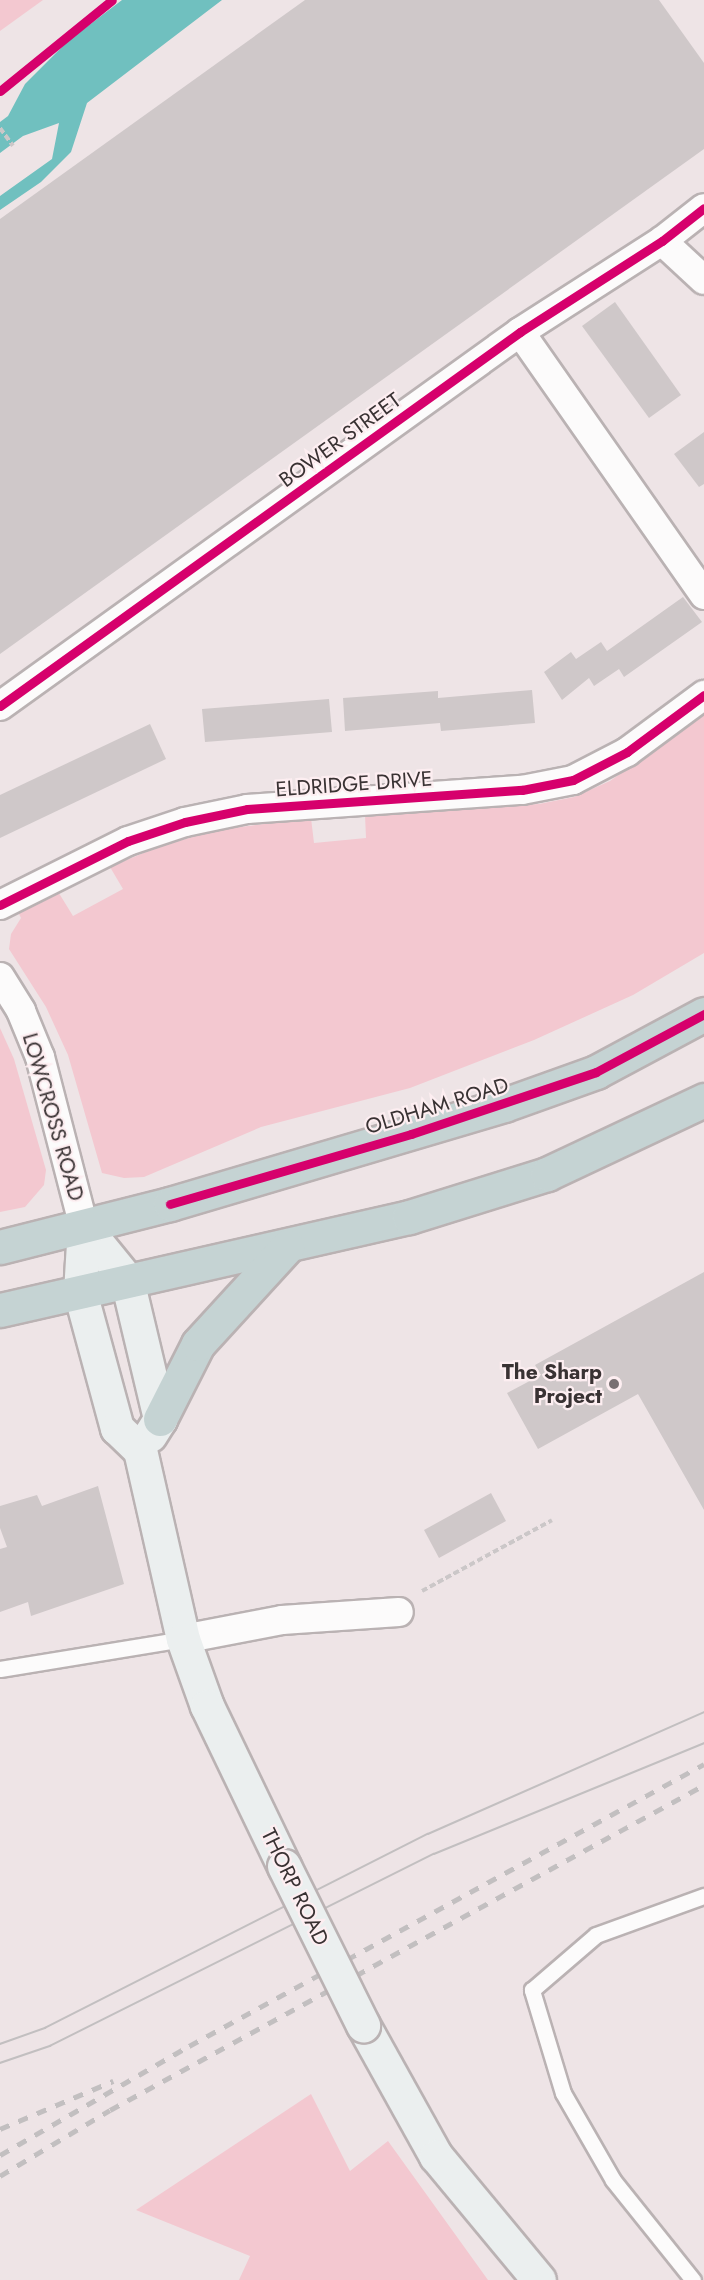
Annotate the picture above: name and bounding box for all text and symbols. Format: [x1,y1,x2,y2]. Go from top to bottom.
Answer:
street label: BOWER STREET [274,387,406,493]
street label: ELDRIDGE DRIVE [275,766,433,802]
street label: LOWCROSS ROAD [17,1030,89,1204]
street label: OLDHAM ROAD [362,1072,512,1140]
place label: The Sharp Project [502,1359,602,1409]
marker: The Sharp Project [607,1377,621,1391]
street label: THORP ROAD [256,1824,334,1950]

